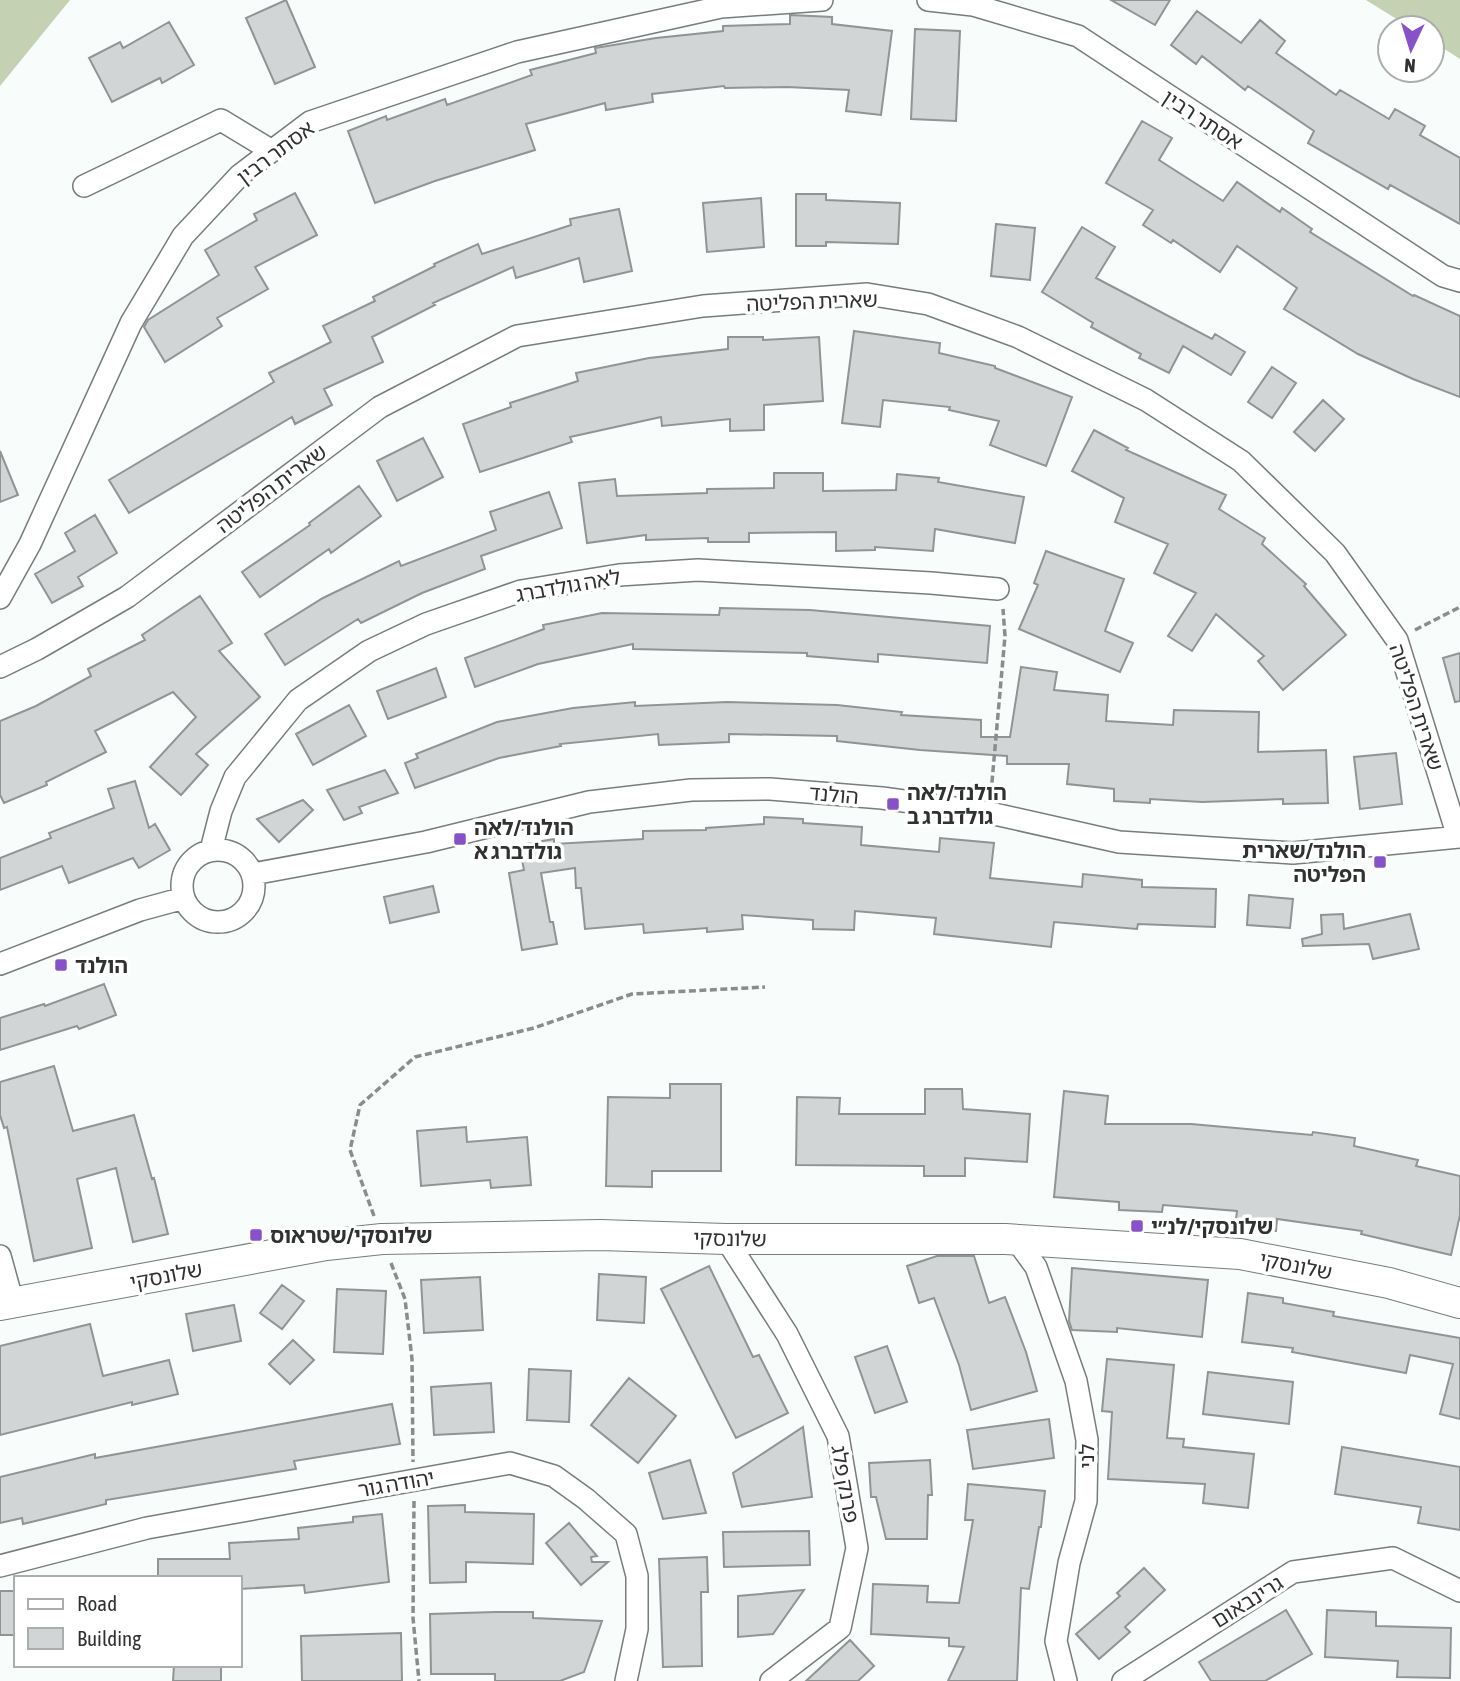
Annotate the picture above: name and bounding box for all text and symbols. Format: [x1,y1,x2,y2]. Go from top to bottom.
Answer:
north arrow [1376,14,1446,84]
text: N [1403,55,1416,77]
street label: אסתר רבין [1159,84,1247,154]
street label: אסתר רבין [232,115,318,189]
street label: שארית הפליטה [746,287,878,315]
street label: שארית הפליטה [211,439,331,537]
street label: לאה גולדברג [514,564,622,606]
street label: שארית הפליטה [1385,641,1449,773]
street label: הולנד [808,780,860,808]
place label: הולנד/לאה גולדברג ב [907,780,1007,828]
marker: הולנד/לאה גולדברג ב [885,796,901,812]
place label: הולנד/לאה גולדברג א [474,815,574,863]
marker: הולנד/לאה גולדברג א [452,831,468,847]
place label: הולנד/שארית הפליטה [1242,838,1366,886]
marker: הולנד/שארית הפליטה [1372,854,1388,870]
place label: הולנד [75,953,128,977]
marker: הולנד [53,957,69,973]
place label: שלונסקי/לנ״י [1151,1214,1273,1238]
marker: שלונסקי/לנ״י [1129,1218,1145,1234]
place label: שלונסקי/שטראוס [270,1223,433,1247]
street label: שלונסקי [693,1225,767,1251]
marker: שלונסקי/שטראוס [248,1227,264,1243]
street label: שלונסקי [1258,1246,1334,1284]
street label: שלונסקי [128,1256,204,1294]
street label: פרנק פלג [827,1443,865,1525]
street label: לני [1074,1444,1098,1468]
street label: יהודה גור [356,1464,436,1502]
street label: גרינבאום [1207,1570,1287,1632]
legend [14,1576,242,1667]
text: Road [77,1591,117,1615]
text: Building [77,1626,141,1650]

